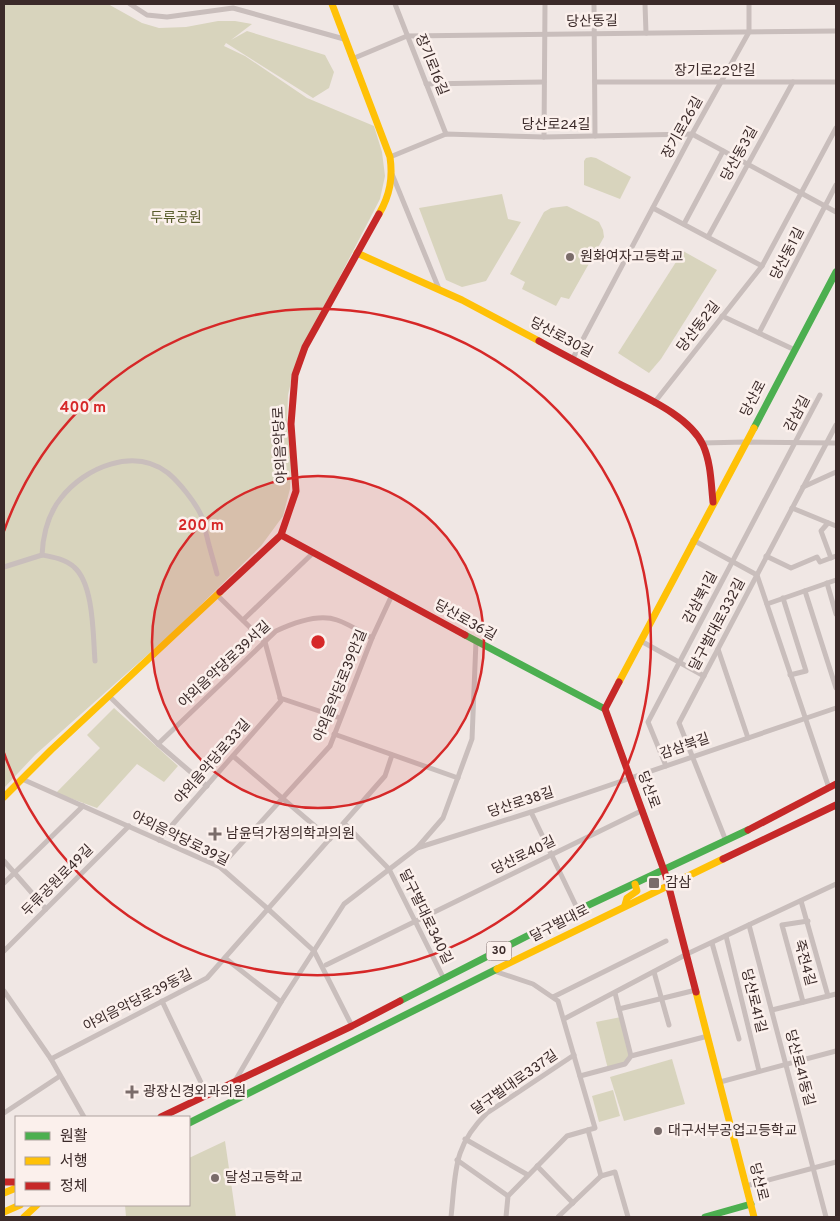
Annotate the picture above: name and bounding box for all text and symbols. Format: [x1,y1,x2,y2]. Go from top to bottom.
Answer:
street label: 당산동길 [566,13,618,31]
street label: 장기로16길 [411,32,451,98]
street label: 장기로22안길 [674,63,756,80]
street label: 장기로26길 [659,94,707,162]
street label: 당산로24길 [522,117,590,134]
street label: 당산동3길 [718,124,762,184]
park label: 두류공원 [150,210,202,227]
street label: 당산동1길 [768,225,808,283]
place label: 원화여자고등학교 [580,248,683,266]
marker: 원화여자고등학교 [564,251,576,263]
street label: 당산동2길 [674,298,724,356]
street label: 당산로30길 [527,314,595,362]
street label: 당산로 [737,378,771,420]
street label: 감삼길 [781,393,815,435]
text: 400 m [60,399,106,418]
street label: 야외음악당로 [270,406,292,484]
text: 200 m [178,517,224,536]
street label: 감삼북1길 [680,569,722,627]
street label: 달구벌대로332길 [686,576,750,674]
street label: 당산로36길 [431,597,499,645]
street label: 야외음악당로39서길 [175,618,275,712]
street label: 야외음악당로39안길 [311,627,371,745]
centre of rings [309,633,327,651]
street label: 야외음악당로33길 [171,716,255,808]
street label: 감삼북길 [658,731,712,763]
street label: 당산로 [633,769,663,811]
street label: 당산로38길 [486,784,556,822]
street label: 야외음악당로39길 [128,808,232,870]
place label: 남윤덕가정의학과의원 [226,825,355,843]
marker: 남윤덕가정의학과의원 [208,827,222,841]
street label: 당산로40길 [489,833,559,879]
street label: 두류공원로49길 [19,842,97,920]
street label: 달구벌대로340길 [395,867,455,967]
place label: 감삼 [665,875,691,892]
marker: 감삼 [647,876,661,890]
street label: 달구벌대로 [527,902,593,946]
street label: 죽전4길 [790,938,818,988]
road number: 30 [486,941,512,960]
street label: 야외음악당로39동길 [81,966,195,1036]
street label: 당산로41길 [737,967,769,1035]
street label: 당산로41동길 [781,1028,817,1108]
street label: 달구벌대로337길 [469,1047,561,1119]
place label: 광장신경외과의원 [143,1084,246,1101]
marker: 광장신경외과의원 [125,1085,139,1099]
legend [15,1116,190,1206]
place label: 대구서부공업고등학교 [668,1122,797,1140]
marker: 대구서부공업고등학교 [652,1125,664,1137]
text: 원활 [60,1128,88,1147]
text: 서행 [60,1153,88,1172]
street label: 당산로 [745,1161,771,1203]
place label: 달성고등학교 [225,1169,302,1187]
marker: 달성고등학교 [209,1172,221,1184]
text: 정체 [60,1178,88,1197]

